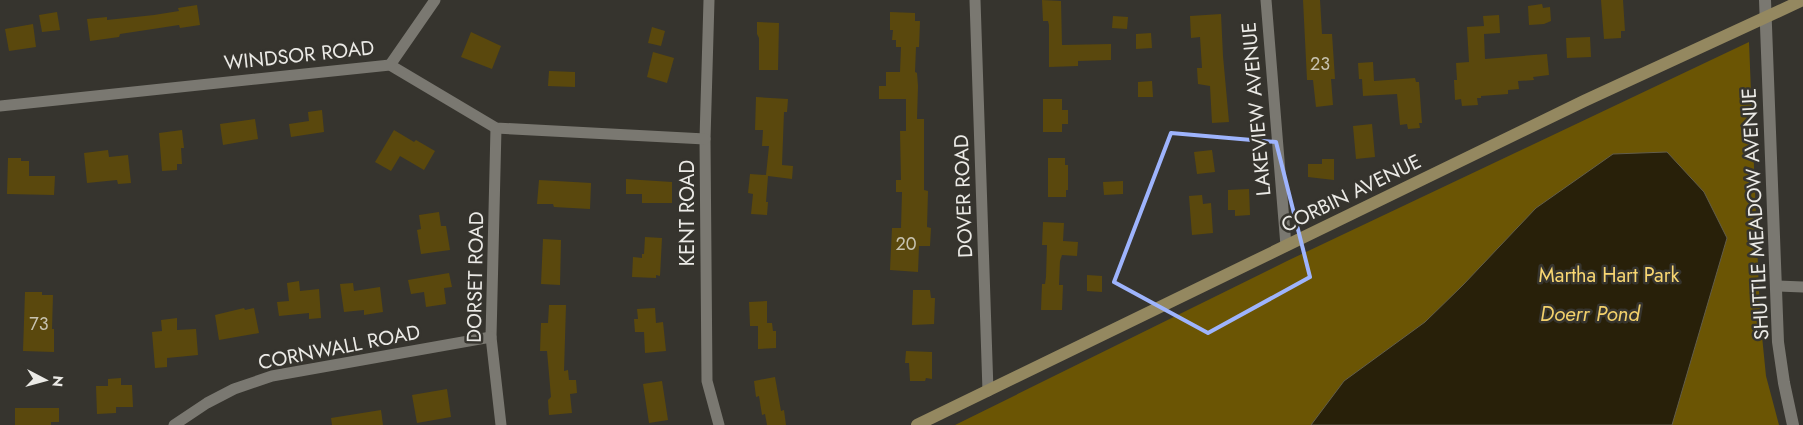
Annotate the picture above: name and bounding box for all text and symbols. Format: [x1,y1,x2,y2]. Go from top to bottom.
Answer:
street label: LAKEVIEW AVENUE [1234,21,1279,197]
street label: WINDSOR ROAD [222,33,376,78]
house number: 23 [1310,51,1330,77]
street label: SHUTTLE MEADOW AVENUE [1734,87,1777,341]
street label: DOVER ROAD [947,134,980,258]
street label: CORBIN AVENUE [1276,147,1426,240]
street label: KENT ROAD [673,160,702,266]
street label: DORSET ROAD [460,211,491,343]
house number: 20 [895,231,917,257]
park label: Martha Hart Park [1539,261,1680,290]
water label: Doerr Pond [1540,299,1641,329]
house number: 73 [29,311,49,337]
street label: CORNWALL ROAD [256,318,423,377]
north arrow [20,355,70,405]
text: N [47,375,68,388]

